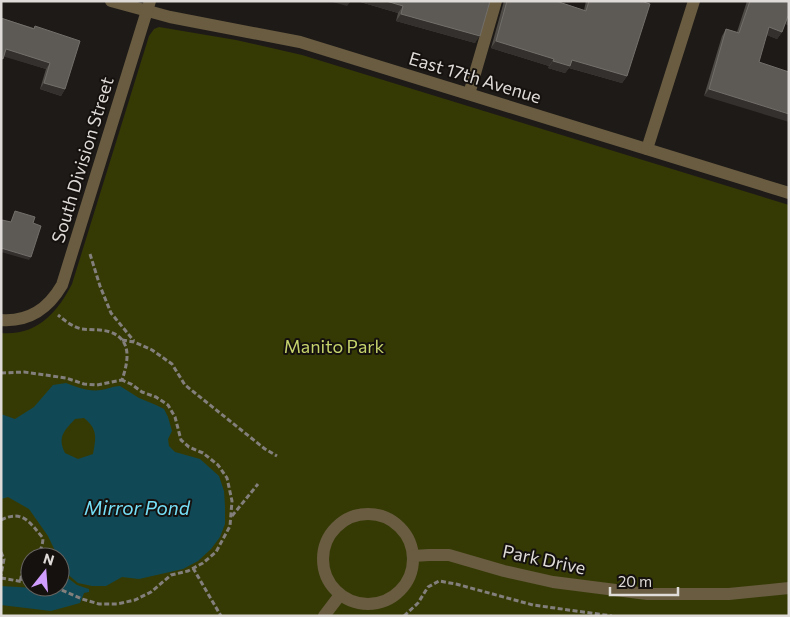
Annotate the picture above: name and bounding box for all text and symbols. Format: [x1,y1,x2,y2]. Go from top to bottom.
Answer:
street label: East 17th Avenue [406,46,544,108]
street label: South Division Street [46,74,118,245]
park label: Manito Park [284,335,384,357]
water label: Mirror Pond [84,496,191,519]
street label: Park Drive [501,539,588,579]
north arrow [20,547,70,597]
text: N [41,549,56,569]
scale bar [610,564,678,596]
text: 20 m [618,572,652,590]

